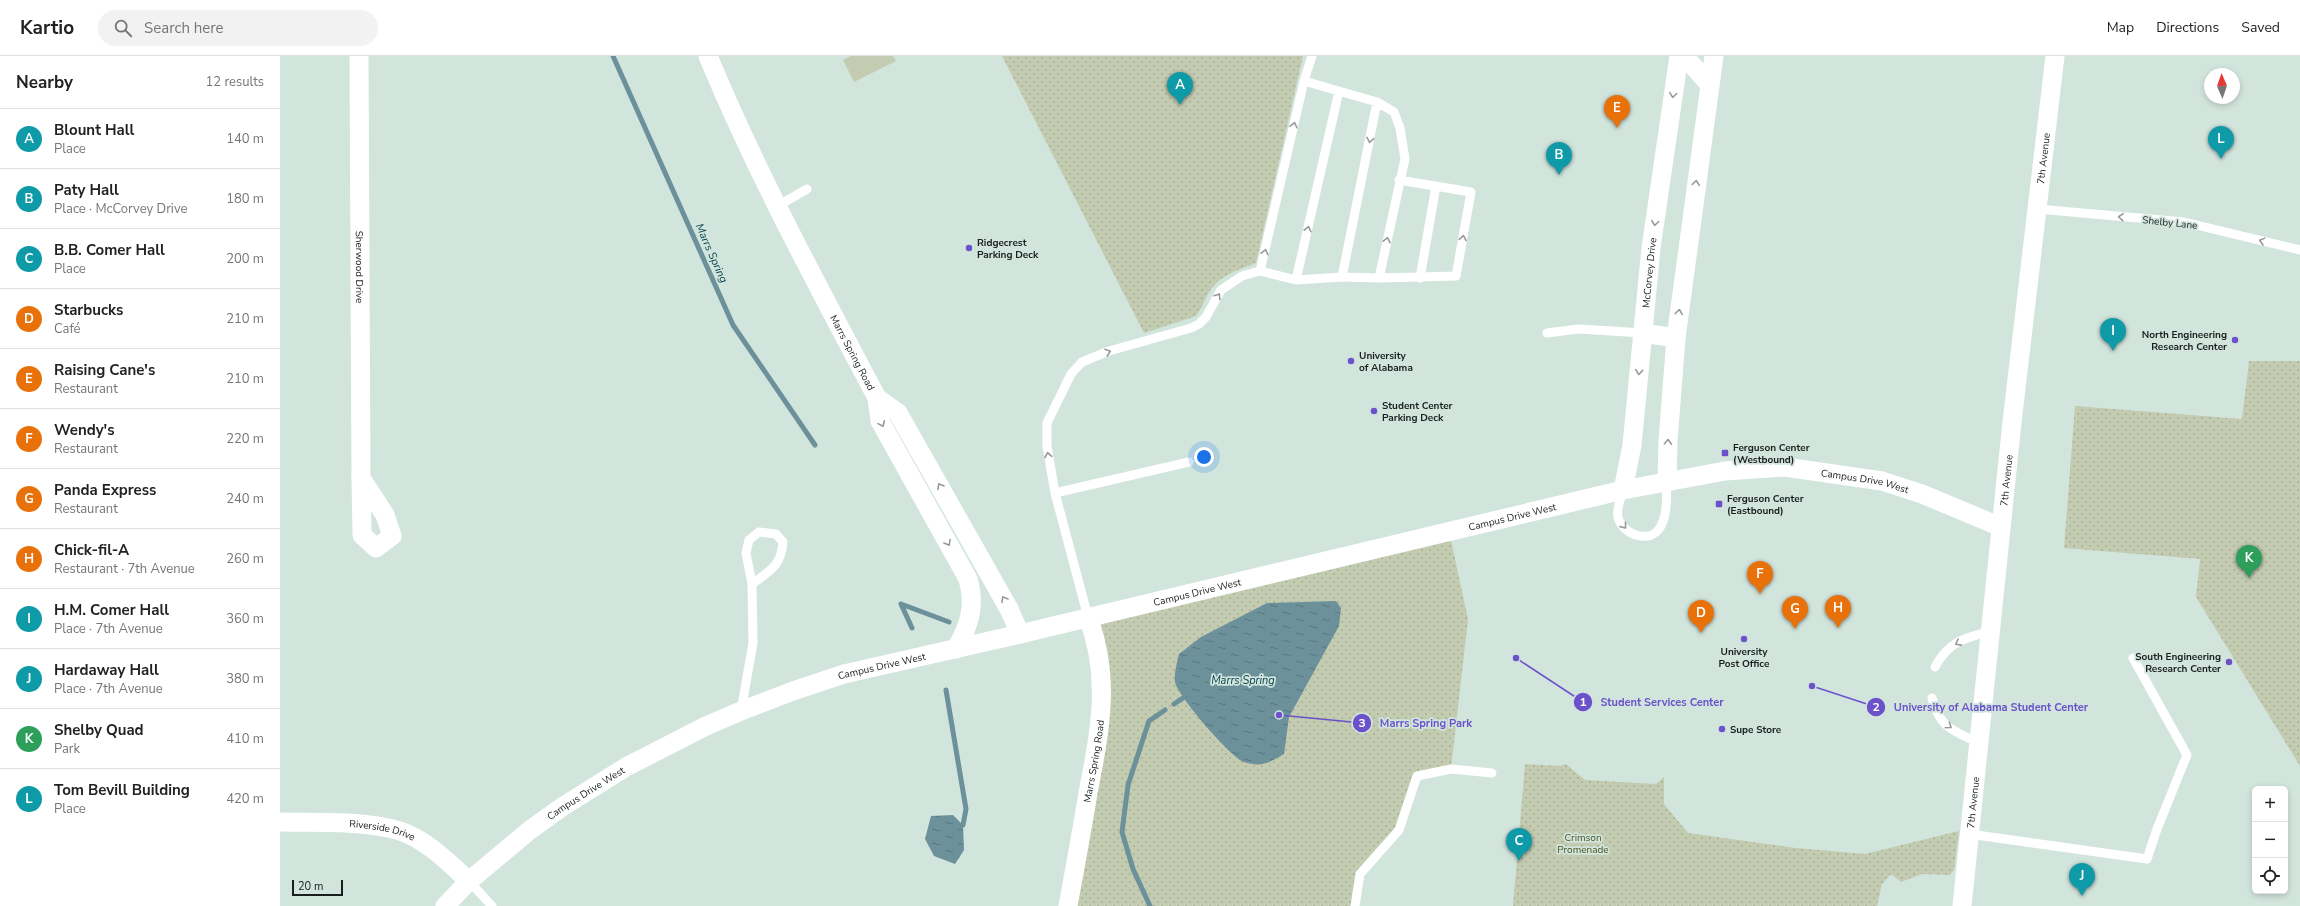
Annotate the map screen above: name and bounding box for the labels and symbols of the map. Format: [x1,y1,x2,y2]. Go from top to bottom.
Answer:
north arrow [2204,68,2240,104]
pin: A [1167,72,1193,105]
one-way arrow [1669,91,1678,98]
pin: E [1604,95,1630,128]
one-way arrow [1289,122,1297,128]
pin: L [2208,126,2234,159]
street label: 7th Avenue [2034,132,2054,185]
one-way arrow [1366,137,1374,143]
pin: B [1546,142,1572,175]
one-way arrow [1691,180,1700,186]
one-way arrow [2118,212,2124,221]
street label: Shelby Lane [2142,213,2198,233]
one-way arrow [1651,220,1660,226]
water label: Marrs Spring [692,221,732,286]
one-way arrow [1303,226,1312,233]
street label: Sherwood Drive [352,231,366,303]
one-way arrow [1458,235,1466,241]
place label: Ridgecrest Parking Deck [977,236,1039,262]
one-way arrow [1382,237,1391,243]
street label: McCorvey Drive [1639,237,1660,309]
one-way arrow [2259,237,2265,245]
marker: Ridgecrest Parking Deck [964,243,974,253]
one-way arrow [1260,248,1268,255]
one-way arrow [1213,293,1220,300]
one-way arrow [1674,309,1683,315]
street label: Marrs Spring Road [826,313,878,393]
pin: I [2100,318,2126,351]
place label: North Engineering Research Center [2142,328,2227,354]
marker: North Engineering Research Center [2230,335,2240,345]
one-way arrow [1104,348,1111,357]
place label: University of Alabama [1359,349,1413,375]
marker: University of Alabama [1346,356,1356,366]
one-way arrow [1635,369,1644,375]
place label: Student Center Parking Deck [1382,399,1453,425]
marker: Student Center Parking Deck [1369,406,1379,416]
one-way arrow [877,420,885,428]
one-way arrow [1664,439,1672,445]
place label: Ferguson Center (Westbound) [1733,441,1810,467]
your location [1194,447,1214,467]
marker: Ferguson Center (Westbound) [1720,448,1730,458]
one-way arrow [1045,452,1053,458]
street label: 7th Avenue [1997,454,2017,507]
street label: Campus Drive West [1820,466,1911,497]
one-way arrow [937,483,944,490]
place label: Ferguson Center (Eastbound) [1727,492,1804,518]
marker: Ferguson Center (Eastbound) [1714,499,1724,509]
street label: Campus Drive West [1467,500,1558,535]
one-way arrow [1619,522,1626,529]
one-way arrow [943,539,950,546]
pin: K [2236,545,2262,578]
pin: F [1747,561,1773,594]
street label: Campus Drive West [1152,575,1243,610]
pin: H [1825,595,1851,628]
one-way arrow [1001,596,1008,603]
pin: G [1782,596,1808,629]
pin: D [1688,600,1714,633]
marker: University Post Office [1739,634,1749,644]
one-way arrow [1955,638,1962,646]
place label: University Post Office [1719,645,1770,671]
street label: Campus Drive West [836,650,928,684]
place label: South Engineering Research Center [2135,650,2221,676]
marker: South Engineering Research Center [2224,657,2234,667]
water label: Marrs Spring [1211,673,1275,688]
callout: Student Services Center [1573,691,1732,714]
text: 1 [1579,694,1587,710]
text: Student Services Center [1600,695,1724,710]
callout: University of Alabama Student Center [1866,696,2096,719]
text: 2 [1872,699,1880,715]
text: University of Alabama Student Center [1894,700,2089,715]
callout: Marrs Spring Park [1352,712,1481,735]
text: 3 [1358,715,1366,731]
text: Marrs Spring Park [1380,716,1473,731]
street label: Marrs Spring Road [1081,719,1108,804]
one-way arrow [1944,721,1951,728]
place label: Supe Store [1730,723,1782,737]
marker: Supe Store [1717,724,1727,734]
street label: Campus Drive West [544,763,628,824]
street label: 7th Avenue [1964,776,1983,829]
street label: Riverside Drive [349,817,417,845]
pin: C [1506,828,1532,861]
park label: Crimson Promenade [1557,831,1609,857]
pin: J [2069,863,2095,896]
scale bar [292,878,343,897]

